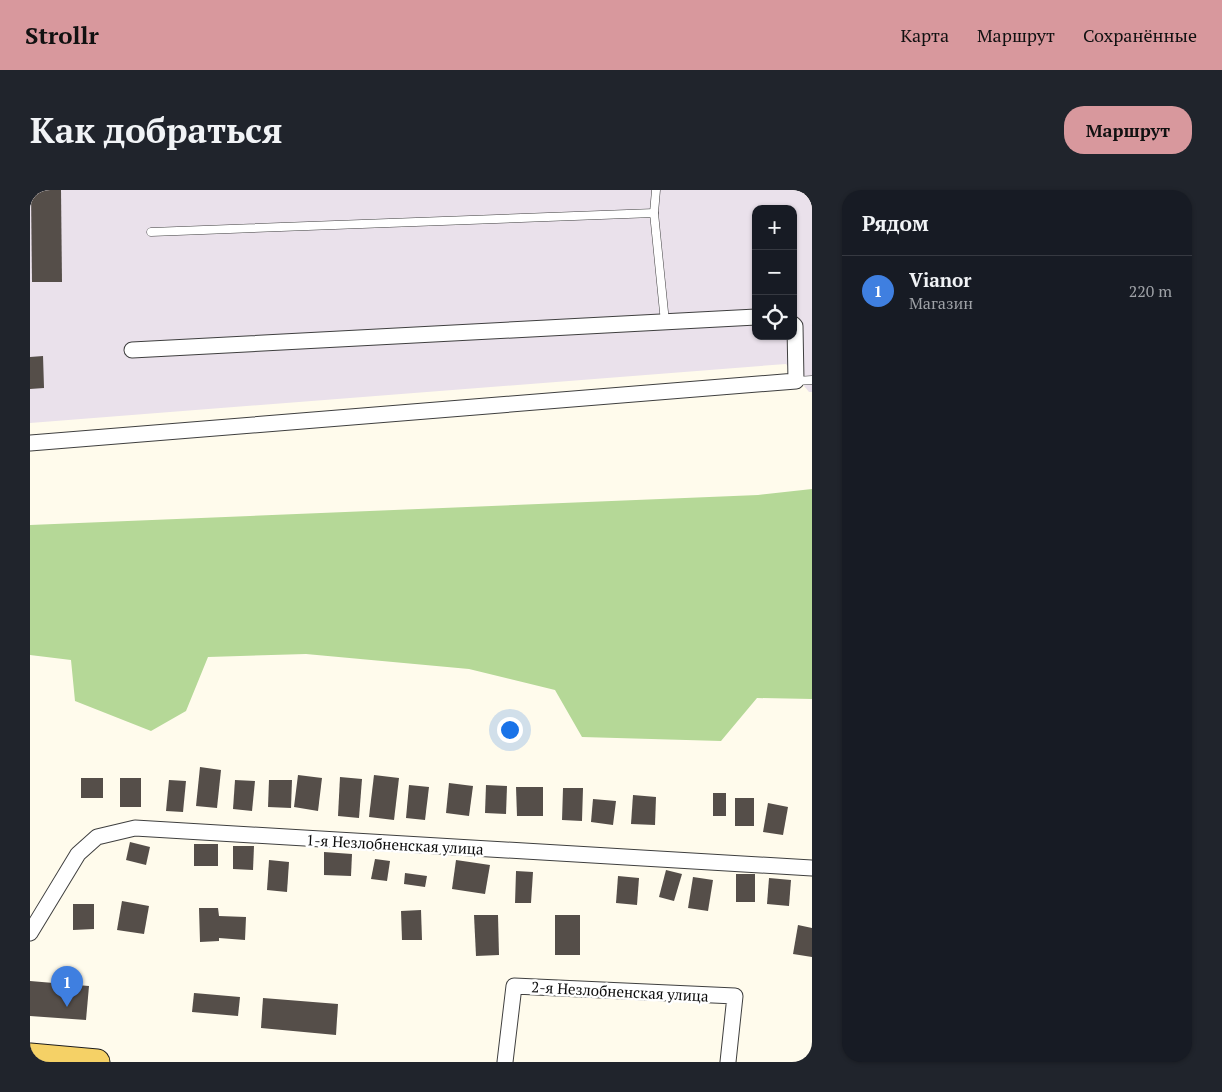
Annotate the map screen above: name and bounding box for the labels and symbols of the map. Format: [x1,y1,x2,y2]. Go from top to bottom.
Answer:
your location [497,717,523,743]
street label: 1-я Незлобненская улица [306,829,485,859]
pin: 1 [51,966,83,1007]
street label: 2-я Незлобненская улица [531,976,710,1006]

